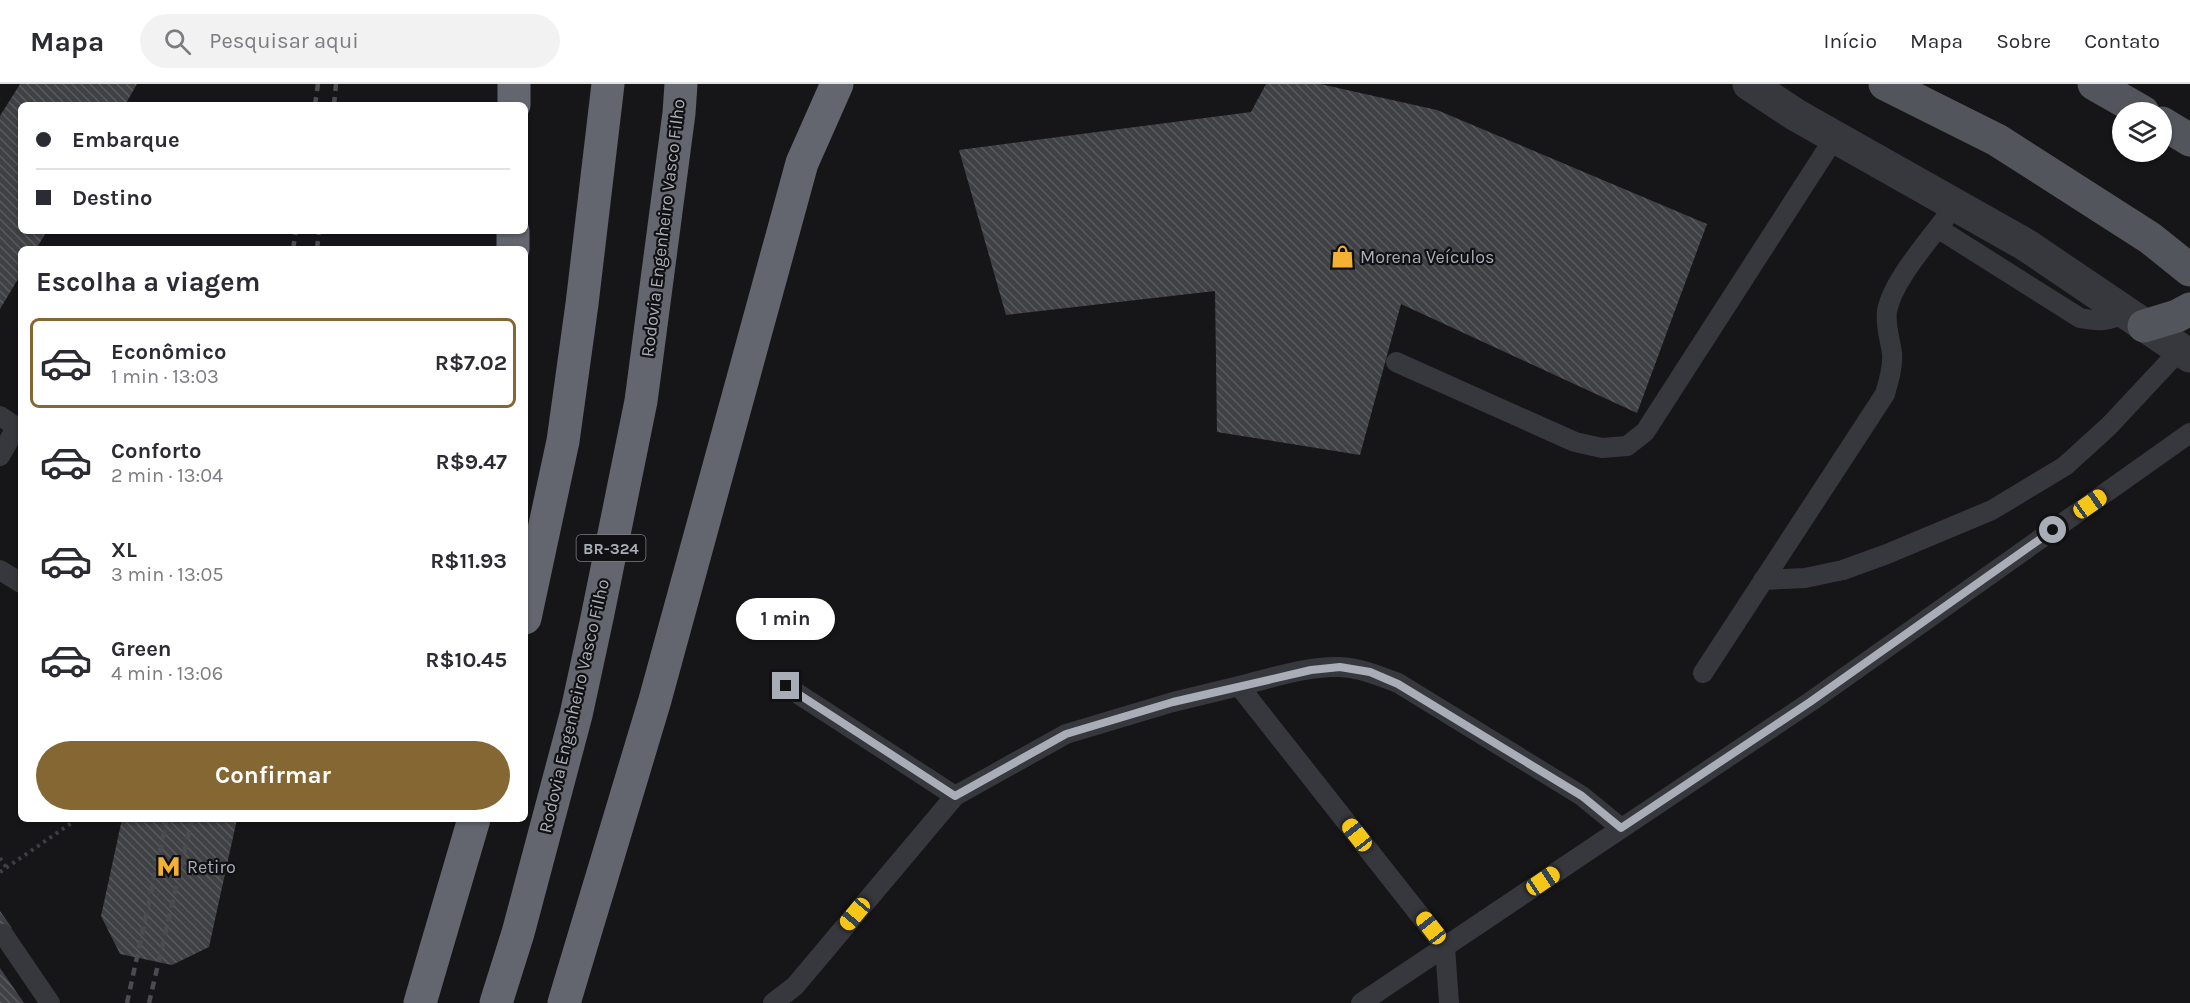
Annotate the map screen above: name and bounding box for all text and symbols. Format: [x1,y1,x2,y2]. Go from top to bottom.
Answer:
search box [140,14,560,68]
text: Mapa [30,25,104,58]
icon: search [161,25,194,58]
text: Pesquisar aqui [209,28,359,54]
text: Início [1824,29,1877,53]
text: Mapa [1910,29,1963,53]
text: Sobre [1996,29,2051,53]
text: Contato [2084,29,2160,53]
street label: Rodovia Engenheiro Vasco Filho [636,98,690,358]
map controls [2112,102,2172,162]
button: layers [2112,102,2172,162]
text: Embarque [72,127,180,153]
text: Destino [72,185,152,211]
shop icon: Morena Veículos [1329,244,1355,270]
place label: Morena Veículos [1360,246,1495,268]
text: Escolha a viagem [36,266,260,298]
icon: car [39,336,93,390]
text: Econômico [111,339,226,365]
text: R$7.02 [435,350,507,376]
text: 1 min · 13:03 [111,365,219,388]
icon: car [39,435,93,489]
text: Conforto [111,438,201,464]
text: R$9.47 [436,449,507,475]
text: 2 min · 13:04 [111,464,223,487]
car [2070,486,2110,522]
route start [2039,516,2066,543]
icon: car [39,534,93,588]
road number: BR-324 [576,535,646,561]
text: XL [111,537,137,563]
text: R$11.93 [430,548,507,574]
text: 3 min · 13:05 [111,563,224,586]
street label: Rodovia Engenheiro Vasco Filho [534,577,614,835]
callout: 1 min [736,599,836,641]
text: 1 min [760,607,811,630]
icon: car [39,633,93,687]
text: Green [111,636,172,662]
text: R$10.45 [425,647,507,673]
text: 4 min · 13:06 [111,662,223,685]
route end [772,672,799,699]
button: Confirmar [36,741,510,810]
car [1339,815,1375,855]
metro station icon: Retiro [156,854,182,880]
place label: Retiro [187,856,236,878]
car [1523,863,1563,899]
car [837,894,873,934]
car [1413,908,1449,948]

